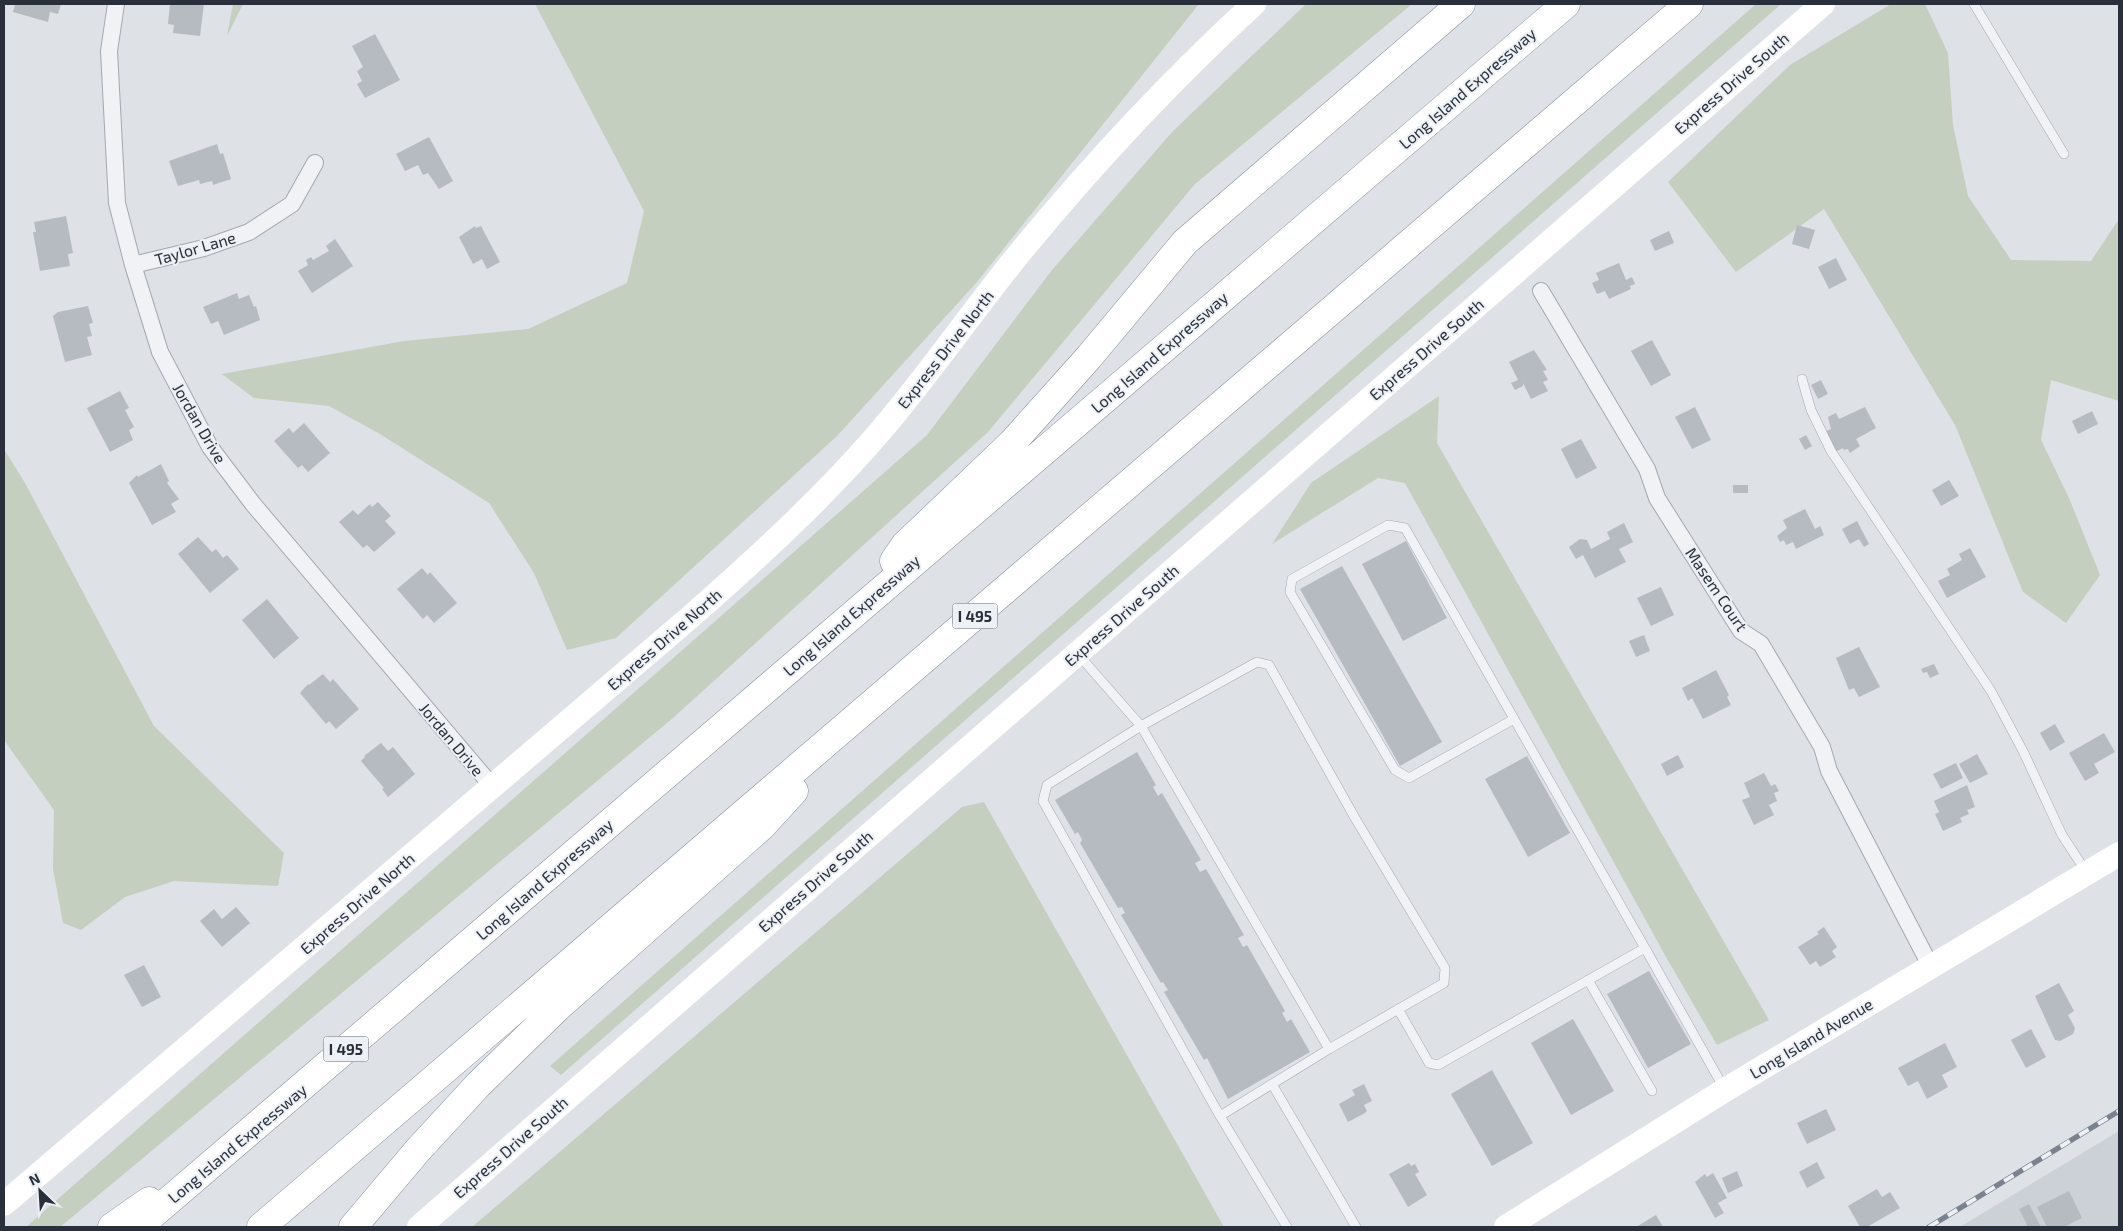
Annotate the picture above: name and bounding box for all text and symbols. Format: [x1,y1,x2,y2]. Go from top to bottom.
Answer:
street label: Long Island Expressway [1395,23,1540,153]
street label: Express Drive South [1670,28,1792,138]
street label: Taylor Lane [152,227,238,269]
street label: Express Drive North [893,286,997,412]
street label: Long Island Expressway [1087,287,1232,417]
street label: Express Drive South [1365,294,1487,404]
street label: Jordan Drive [169,379,231,467]
street label: Masem Court [1682,543,1752,635]
street label: Long Island Expressway [779,550,924,680]
street label: Express Drive South [1060,560,1182,670]
street label: Express Drive North [603,584,725,694]
road number: I 495 [952,604,998,628]
street label: Jordan Drive [416,699,488,779]
street label: Long Island Expressway [472,814,617,944]
street label: Express Drive South [754,826,876,936]
street label: Express Drive North [296,848,418,958]
street label: Long Island Avenue [1746,994,1876,1082]
road number: I 495 [324,1036,368,1062]
street label: Long Island Expressway [164,1079,311,1207]
street label: Express Drive South [449,1092,571,1202]
north arrow [15,1166,65,1216]
text: N [26,1169,42,1189]

